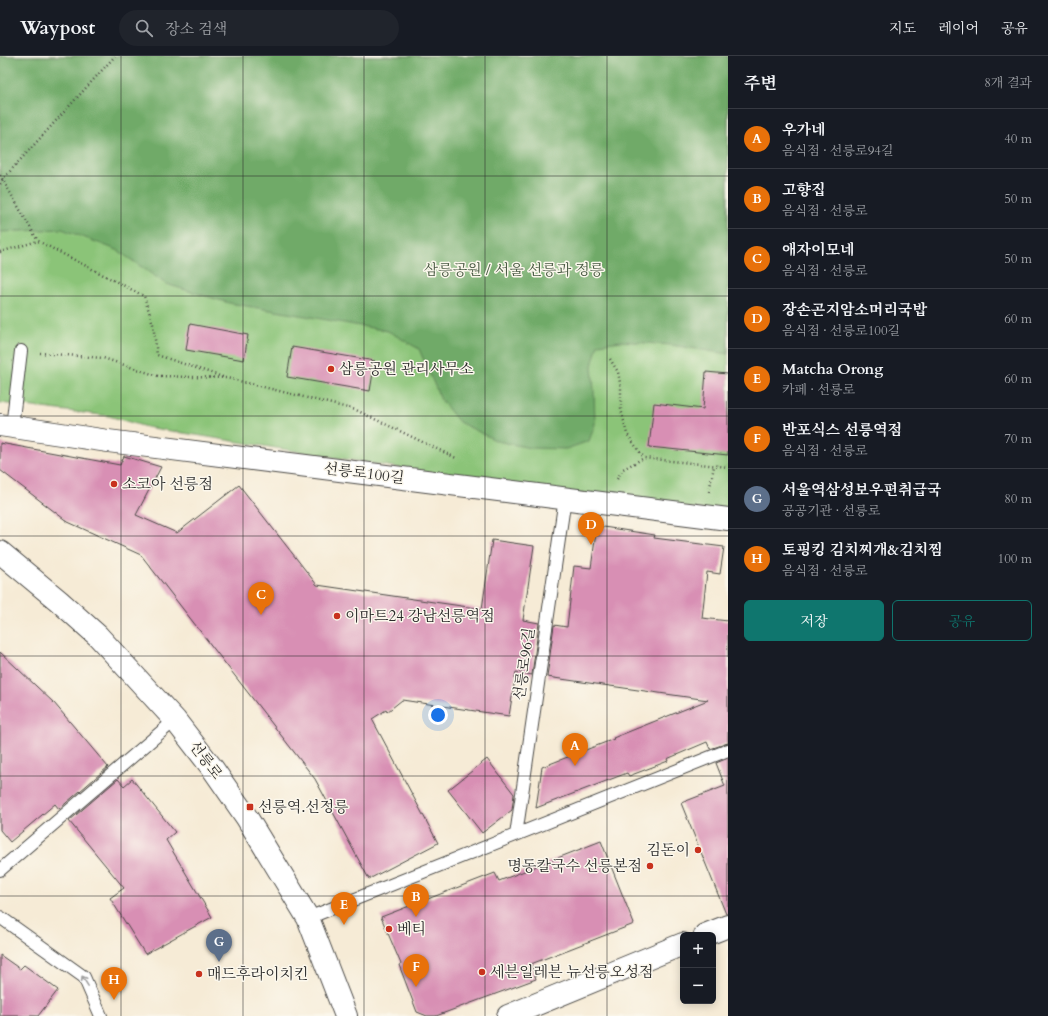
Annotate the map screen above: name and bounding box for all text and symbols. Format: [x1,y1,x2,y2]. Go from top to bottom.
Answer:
search box [119,10,399,46]
text: Waypost [20,15,95,41]
icon: search [133,17,155,39]
text: 장소 검색 [165,19,227,39]
text: 지도 [889,19,916,38]
text: 레이어 [938,19,979,38]
text: 공유 [1001,19,1028,38]
text: 주변 [744,72,777,95]
text: 8개 결과 [984,74,1032,92]
text: 우가네 [782,120,825,140]
text: A [752,130,762,148]
text: 40 m [1004,130,1032,148]
text: 음식점 · 선릉로94길 [782,142,894,160]
text: 고향집 [782,180,825,200]
text: B [752,190,762,208]
text: 50 m [1004,190,1032,208]
text: 음식점 · 선릉로 [782,202,868,220]
text: 애자이모네 [782,240,854,260]
text: C [752,250,762,268]
text: 50 m [1004,250,1032,268]
park label: 삼릉공원 / 서울 선릉과 정릉 [424,260,604,280]
text: 음식점 · 선릉로 [782,262,868,280]
text: 장손곤지암소머리국밥 [782,300,927,320]
text: D [751,310,763,328]
text: 60 m [1004,310,1032,328]
text: 음식점 · 선릉로100길 [782,322,900,340]
place label: 삼릉공원 관리사무소 [339,359,474,379]
text: Matcha Orong [782,359,883,379]
marker: 삼릉공원 관리사무소 [326,364,336,374]
text: E [753,370,761,388]
text: 60 m [1004,370,1032,388]
text: 카페 · 선릉로 [782,381,855,399]
text: 반포식스 선릉역점 [782,420,902,440]
text: F [753,430,761,448]
text: 70 m [1004,430,1032,448]
text: 음식점 · 선릉로 [782,442,868,460]
street label: 선릉로100길 [323,458,405,488]
place label: 소코아 선릉점 [122,474,213,494]
marker: 소코아 선릉점 [109,479,119,489]
text: 서울역삼성보우편취급국 [782,480,941,500]
text: G [752,490,762,508]
text: 80 m [1004,490,1032,508]
text: 공공기관 · 선릉로 [782,502,880,520]
pin: D [578,512,604,545]
text: 토핑킹 김치찌개&김치찜 [782,540,943,560]
text: H [751,550,763,568]
text: 100 m [998,550,1032,568]
text: 음식점 · 선릉로 [782,562,868,580]
pin: C [248,582,274,615]
button: 저장 [744,600,884,641]
button: 공유 [892,600,1032,641]
place label: 이마트24 강남선릉역점 [345,606,495,626]
marker: 이마트24 강남선릉역점 [332,611,342,621]
street label: 선릉로96길 [509,626,539,702]
your location [428,705,448,725]
pin: A [562,733,588,766]
street label: 선릉로 [185,737,227,784]
place label: 선릉역.선정릉 [258,797,349,817]
marker: 선릉역.선정릉 [245,802,255,812]
place label: 김돈이 [647,840,690,860]
marker: 김돈이 [693,845,703,855]
place label: 명동칼국수 선릉본점 [508,856,642,876]
marker: 명동칼국수 선릉본점 [645,861,655,871]
pin: B [403,884,429,917]
pin: E [331,892,357,925]
place label: 베티 [397,919,426,939]
marker: 베티 [384,924,394,934]
pin: G [206,929,232,962]
map controls [680,932,716,1004]
button: + [680,932,716,968]
pin: F [403,954,429,987]
place label: 세븐일레븐 뉴선릉오성점 [490,962,653,982]
place label: 매드후라이치킨 [207,964,308,984]
pin: H [101,967,127,1000]
marker: 세븐일레븐 뉴선릉오성점 [477,967,487,977]
button: − [680,968,716,1004]
marker: 매드후라이치킨 [194,969,204,979]
one-way arrow [80,975,88,987]

